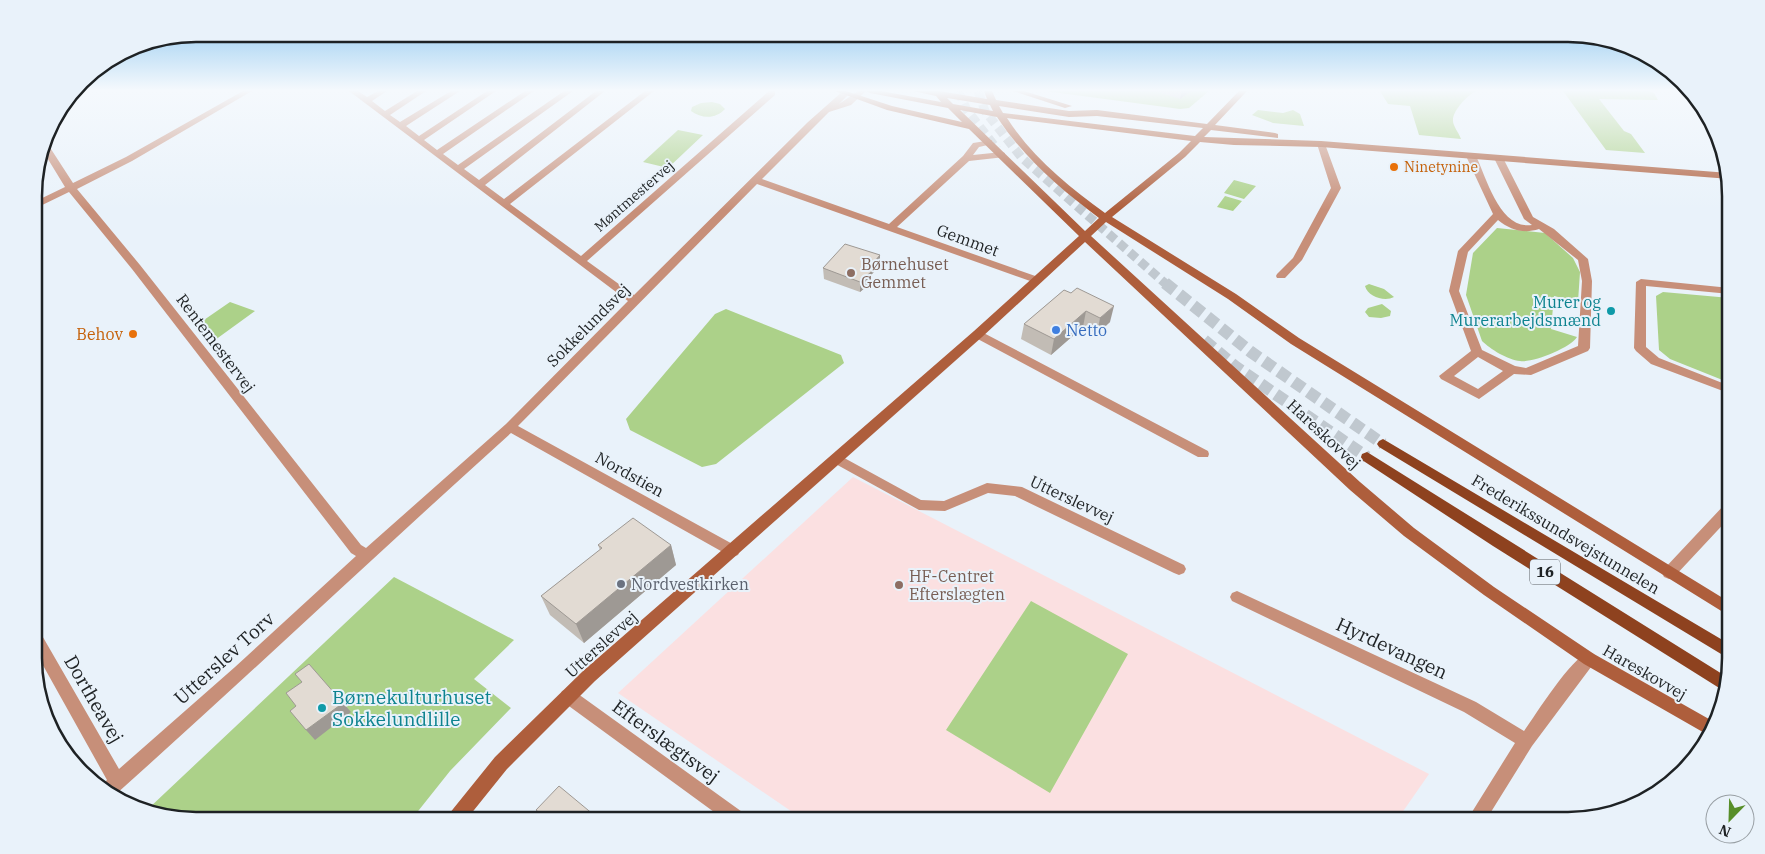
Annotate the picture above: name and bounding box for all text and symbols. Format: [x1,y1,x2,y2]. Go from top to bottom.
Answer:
street label: Møntmestervej [590,156,678,236]
place label: Ninetynine [1404,158,1478,176]
marker: Ninetynine [1388,161,1400,173]
street label: Gemmet [934,220,1002,261]
place label: Børnehuset Gemmet [861,254,949,292]
marker: Børnehuset Gemmet [845,267,857,279]
street label: Sokkelundsvej [542,279,634,371]
street label: Rentemestervej [172,290,260,396]
place label: Murer og Murerarbejdsmænd [1450,292,1601,330]
marker: Murer og Murerarbejdsmænd [1605,305,1617,317]
place label: Netto [1066,320,1107,340]
place label: Behov [76,324,123,344]
marker: Netto [1050,324,1062,336]
marker: Behov [127,328,139,340]
street label: Hareskovvej [1283,395,1365,473]
street label: Nordstien [592,447,668,501]
street label: Frederikssundsvejstunnelen [1468,470,1664,598]
street label: Utterslevvej [1027,471,1117,527]
road number: 16 [1530,560,1560,584]
place label: HF-Centret Efterslægten [909,566,1005,604]
place label: Nordvestkirken [631,574,749,594]
marker: Nordvestkirken [615,578,627,590]
marker: HF-Centret Efterslægten [893,579,905,591]
street label: Utterslev Torv [169,606,280,709]
street label: Utterslevvej [561,606,641,682]
street label: Hyrdevangen [1332,612,1452,684]
street label: Hareskovvej [1600,640,1690,704]
street label: Dortheavej [59,651,129,747]
place label: Børnekulturhuset Sokkelundlille [332,685,492,731]
street label: Efterslægtsvej [608,694,724,788]
marker: Børnekulturhuset Sokkelundlille [316,702,328,714]
north arrow [1705,794,1755,844]
text: N [1716,821,1734,841]

